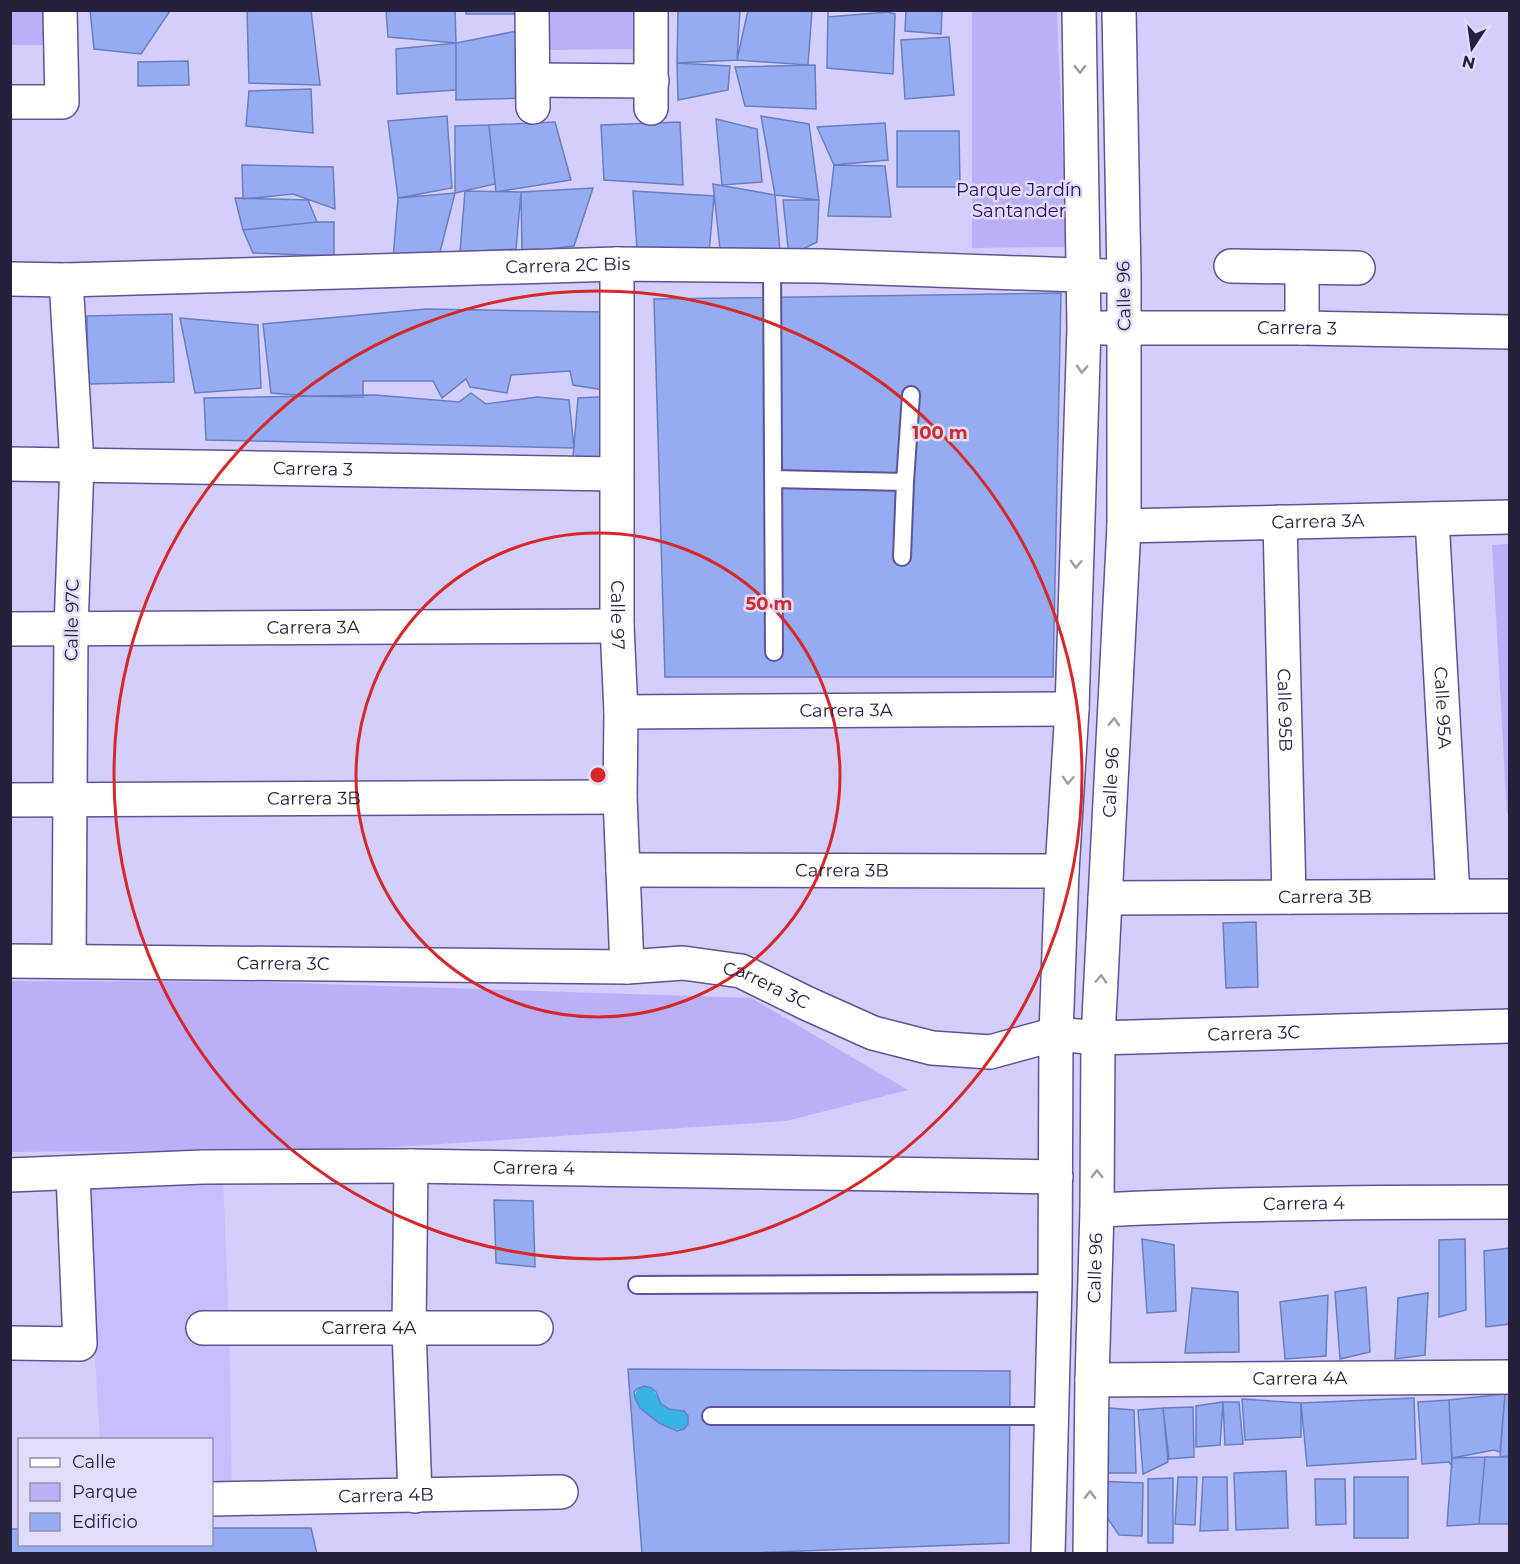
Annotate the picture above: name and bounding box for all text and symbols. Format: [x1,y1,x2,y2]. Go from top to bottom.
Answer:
north arrow [1442,18,1502,78]
text: N [1460,51,1477,73]
one-way arrow [1074,64,1086,73]
park label: Parque Jardín Santander [956,179,1082,222]
street label: Carrera 2C Bis [505,253,631,278]
street label: Calle 96 [1112,261,1136,331]
street label: Carrera 3 [1257,317,1337,340]
one-way arrow [1076,364,1089,373]
text: 100 m [912,422,968,444]
street label: Carrera 3 [273,457,353,481]
street label: Carrera 3A [1271,509,1365,534]
one-way arrow [1070,559,1083,568]
street label: Calle 97C [60,578,84,661]
street label: Calle 97 [606,580,629,650]
text: 50 m [746,593,792,615]
street label: Carrera 3A [266,616,360,639]
street label: Calle 95A [1429,666,1456,750]
street label: Calle 95B [1273,668,1297,752]
street label: Carrera 3A [799,699,893,722]
one-way arrow [1108,717,1121,726]
street label: Calle 96 [1098,747,1124,818]
centre of rings [588,765,608,785]
one-way arrow [1062,775,1075,784]
street label: Carrera 3B [267,787,361,810]
street label: Carrera 3B [795,859,889,882]
street label: Carrera 3B [1278,886,1372,908]
street label: Carrera 3C [236,952,330,975]
street label: Carrera 3C [721,958,813,1014]
one-way arrow [1094,975,1107,984]
street label: Carrera 3C [1207,1021,1301,1046]
street label: Carrera 4 [493,1156,575,1180]
one-way arrow [1091,1170,1103,1179]
street label: Carrera 4 [1263,1192,1345,1215]
street label: Calle 96 [1083,1232,1107,1304]
street label: Carrera 4A [322,1317,417,1339]
street label: Carrera 4A [1252,1367,1348,1390]
legend [18,1438,213,1546]
text: Calle [72,1451,116,1473]
text: Parque [72,1481,138,1503]
street label: Carrera 4B [338,1484,434,1507]
one-way arrow [1084,1491,1097,1500]
text: Edificio [72,1511,138,1533]

